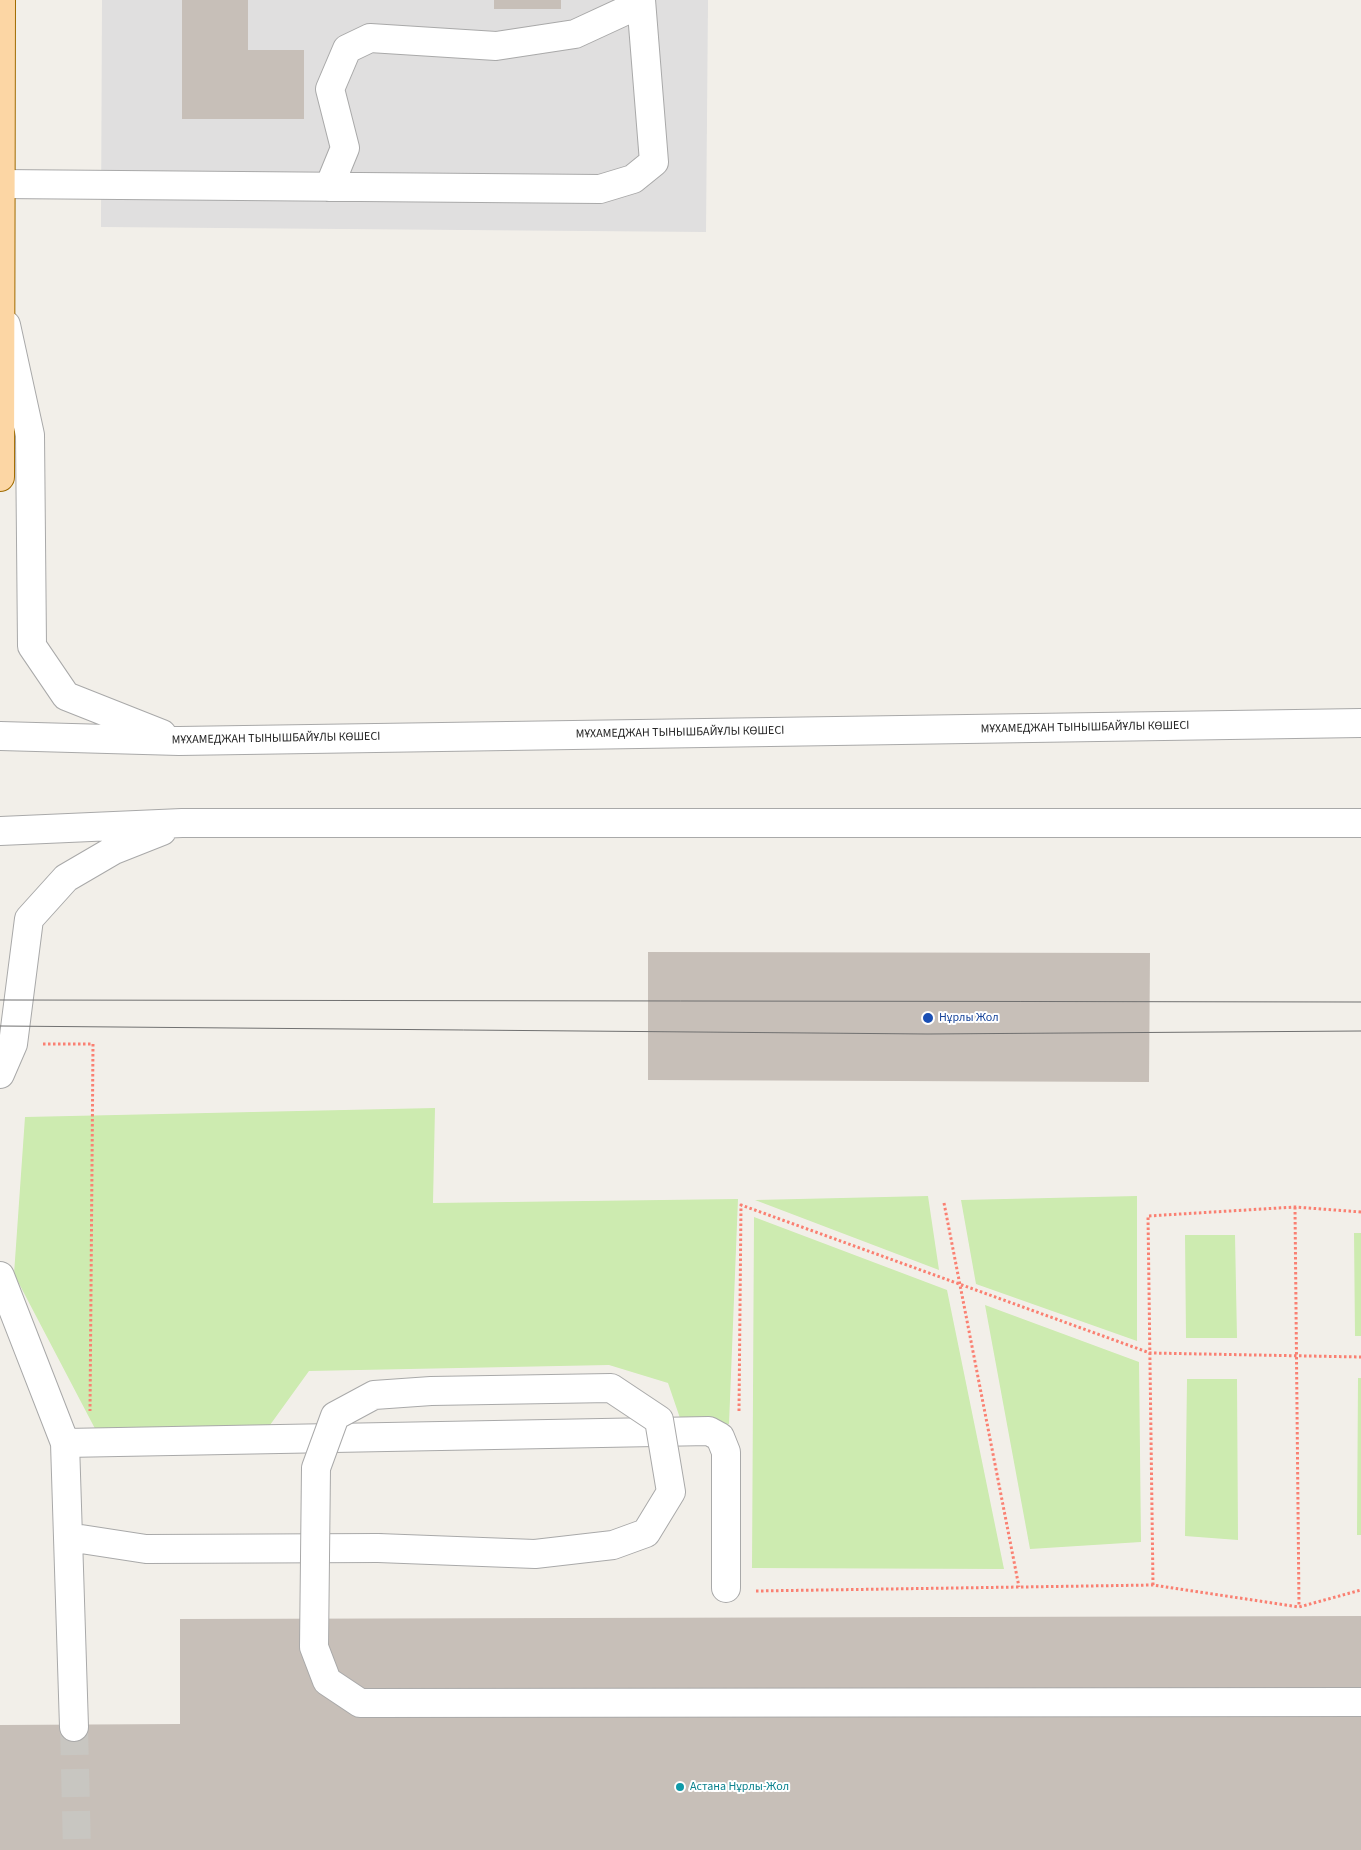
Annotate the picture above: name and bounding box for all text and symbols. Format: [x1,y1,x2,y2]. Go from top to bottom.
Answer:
street label: МҰХАМЕДЖАН ТЫНЫШБАЙҰЛЫ КӨШЕСІ [981,719,1189,737]
street label: МҰХАМЕДЖАН ТЫНЫШБАЙҰЛЫ КӨШЕСІ [576,724,784,742]
street label: МҰХАМЕДЖАН ТЫНЫШБАЙҰЛЫ КӨШЕСІ [172,730,380,748]
marker: Нұрлы Жол [921,1011,935,1025]
place label: Нұрлы Жол [939,1011,999,1025]
place label: Астана Нұрлы-Жол [690,1780,789,1794]
marker: Астана Нұрлы-Жол [674,1781,686,1793]

